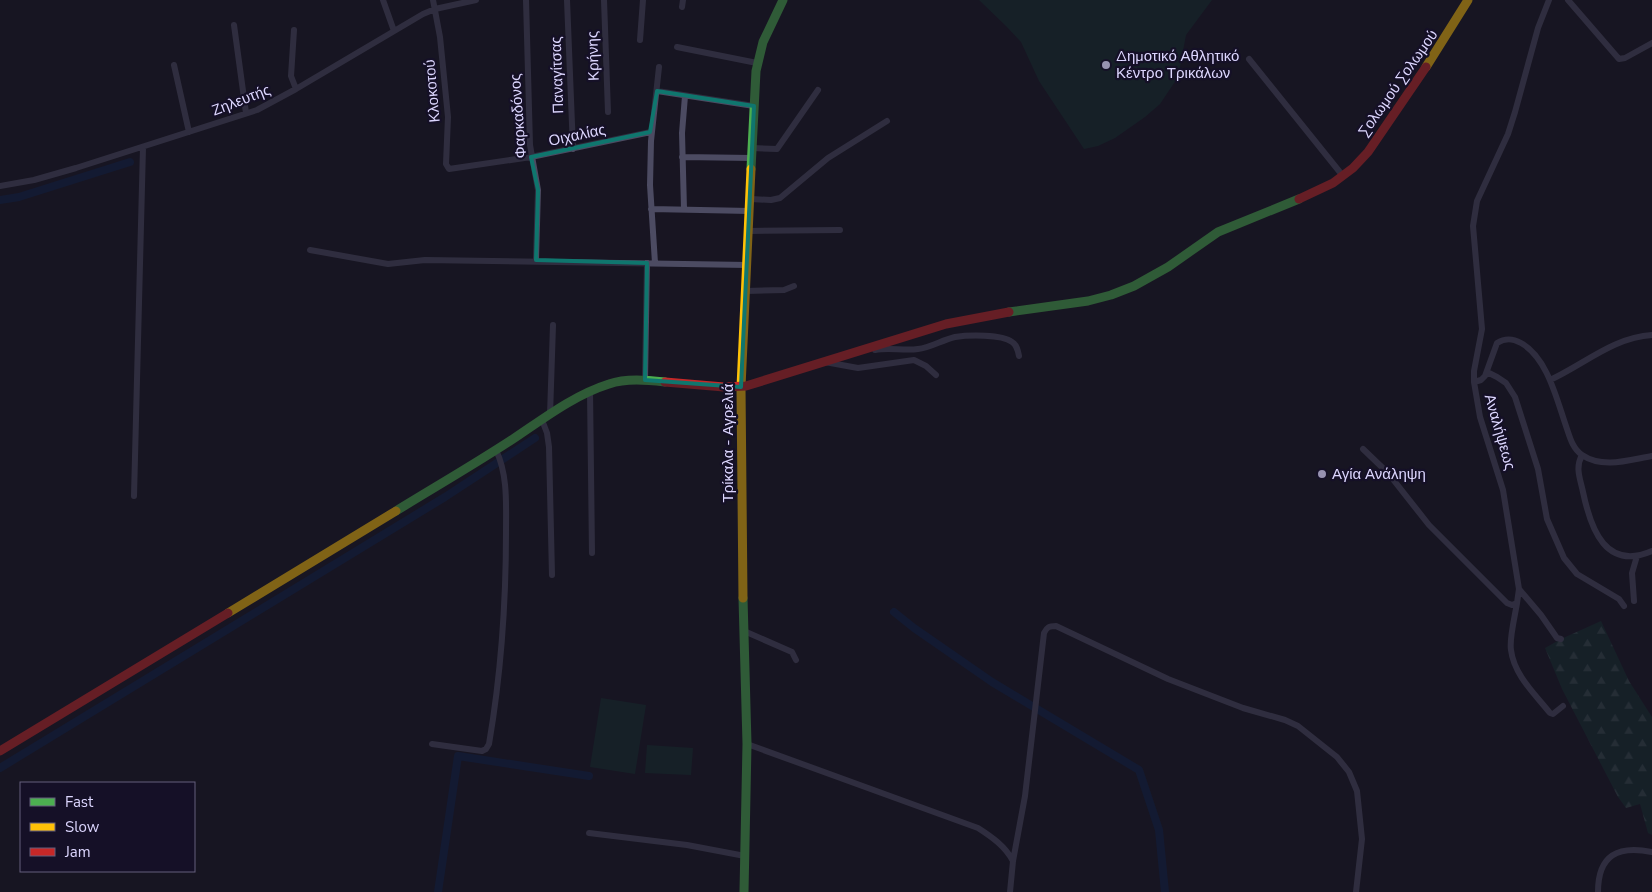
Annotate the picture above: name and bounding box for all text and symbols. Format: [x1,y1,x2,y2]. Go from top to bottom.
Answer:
street label: Σολωμού Σολωμού [1354,26,1442,140]
street label: Κρήνης [582,31,604,81]
street label: Παναγίτσας [546,36,568,114]
place label: Δημοτικό Αθλητικό Κέντρο Τρικάλων [1116,46,1239,83]
street label: Κλοκοτού [419,59,445,123]
marker: Δημοτικό Αθλητικό Κέντρο Τρικάλων [1100,59,1112,71]
street label: Φαρκαδόνος [505,73,531,159]
street label: Ζηλευτής [209,80,273,120]
street label: Οιχαλίας [547,119,607,151]
street label: Τρίκαλα - Αγρελιά [718,383,738,503]
street label: Αναλήψεως [1480,392,1520,472]
place label: Αγία Ανάληψη [1332,464,1426,484]
marker: Αγία Ανάληψη [1316,468,1328,480]
legend [20,782,195,872]
text: Fast [65,792,94,812]
text: Slow [65,817,100,837]
text: Jam [64,842,91,862]

